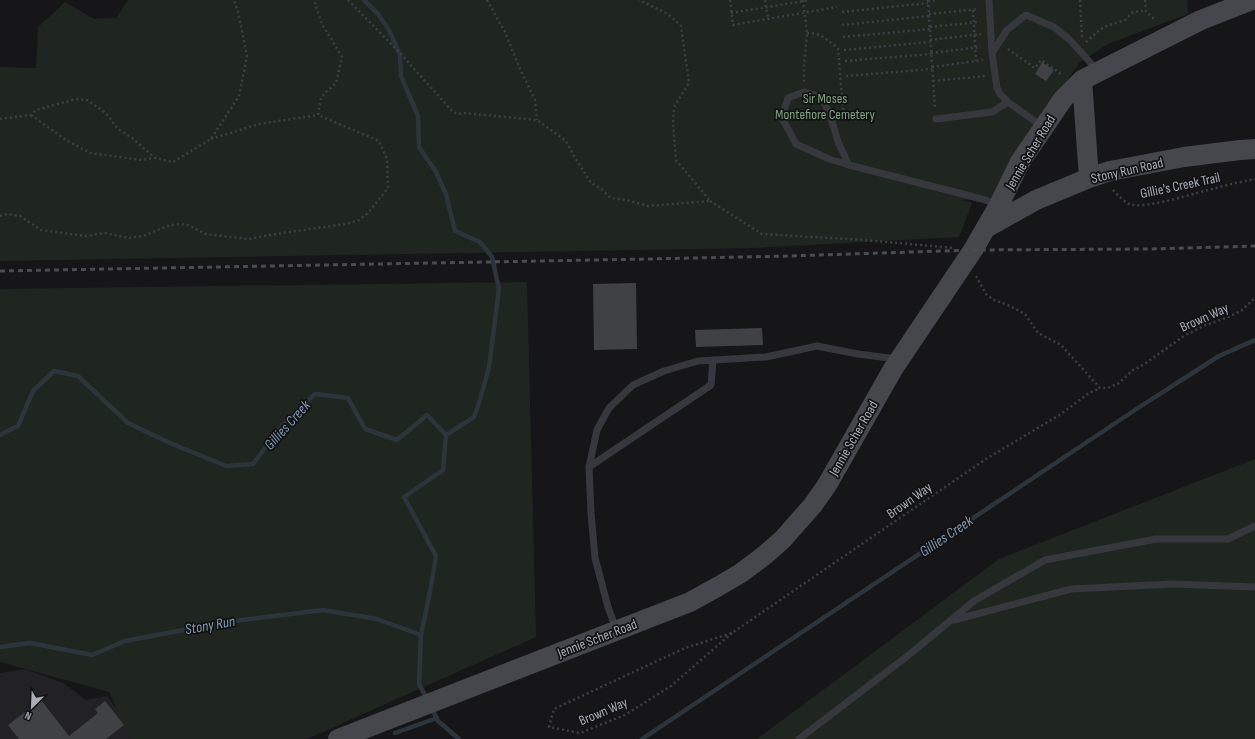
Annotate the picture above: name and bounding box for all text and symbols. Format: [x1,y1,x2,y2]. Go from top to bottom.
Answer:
park label: Sir Moses Montefiore Cemetery [775,90,875,123]
street label: Jennie Scher Road [1001,112,1059,193]
street label: Stony Run Road [1089,154,1165,187]
street label: Gillie's Creek Trail [1139,169,1222,202]
street label: Brown Way [1177,299,1232,336]
water label: Gillies Creek [260,396,315,454]
street label: Jennie Scher Road [825,398,882,480]
street label: Brown Way [883,478,936,522]
water label: Gillies Creek [916,511,977,561]
water label: Stony Run [184,612,236,639]
street label: Jennie Scher Road [554,615,639,662]
north arrow [12,687,52,727]
street label: Brown Way [576,693,631,729]
text: N [23,708,33,723]

